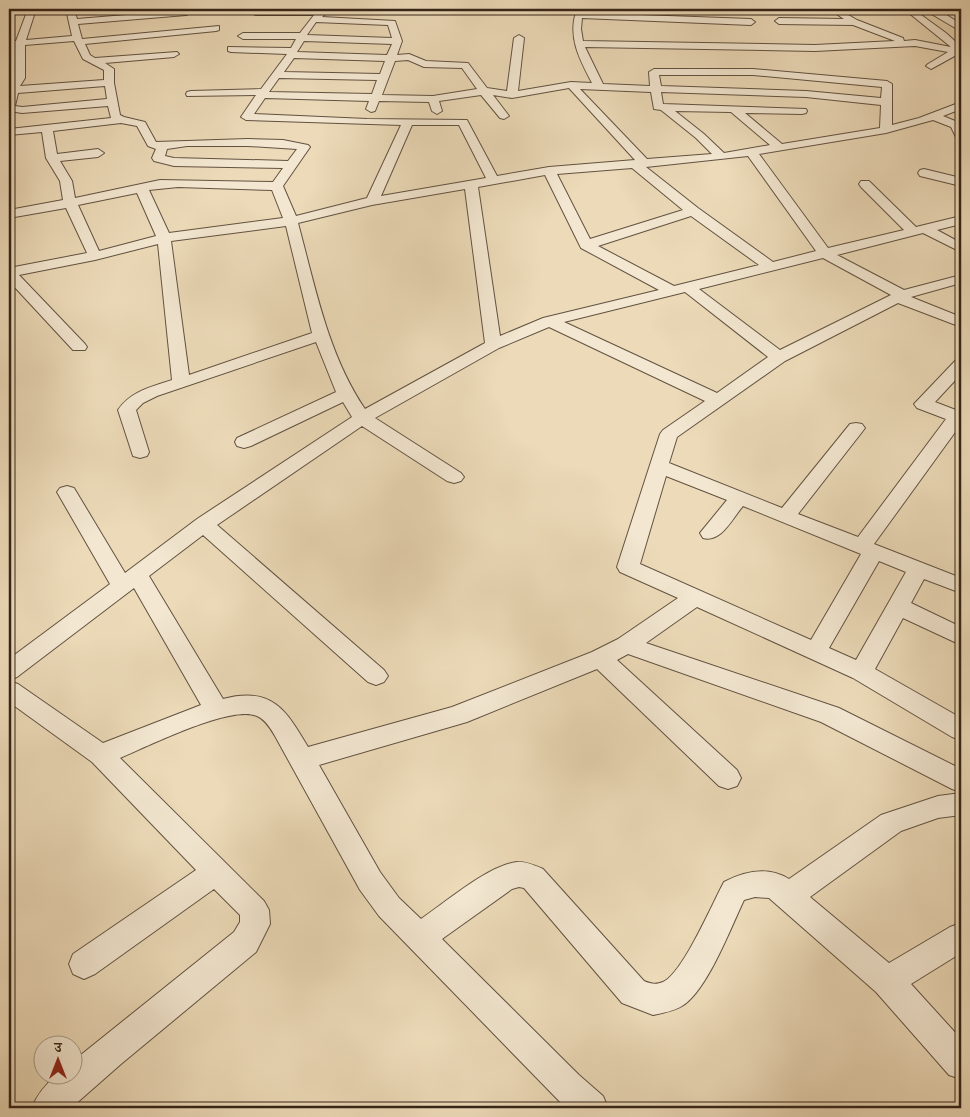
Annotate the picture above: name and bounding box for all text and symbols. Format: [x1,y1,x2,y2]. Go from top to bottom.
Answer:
north arrow [32,1034,82,1084]
text: उ [53,1041,62,1055]

